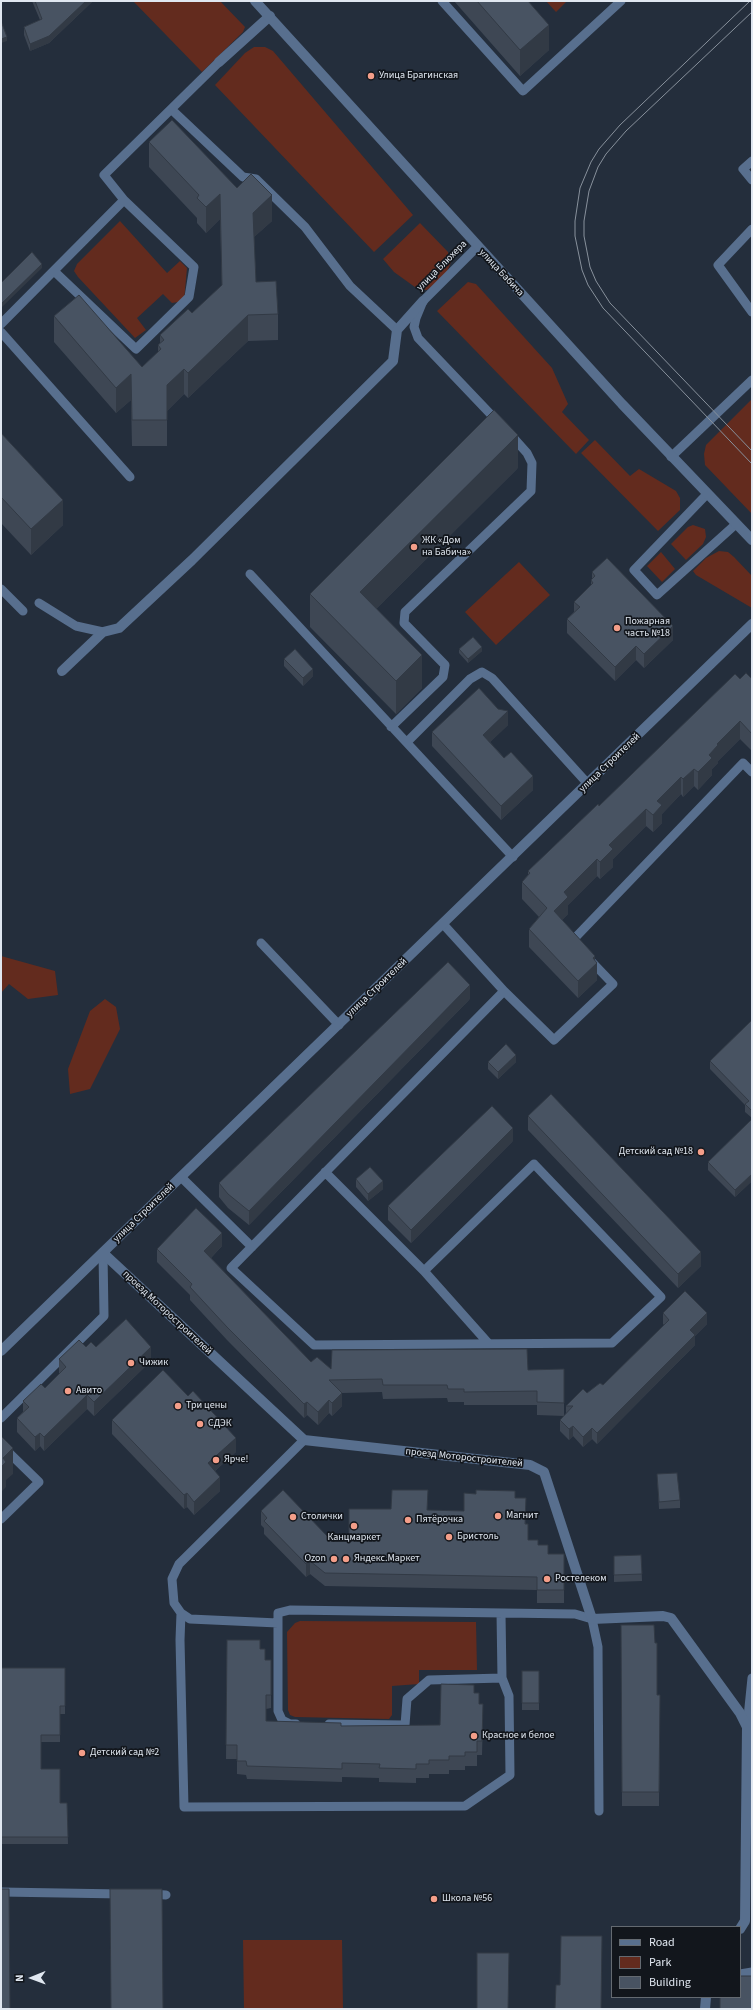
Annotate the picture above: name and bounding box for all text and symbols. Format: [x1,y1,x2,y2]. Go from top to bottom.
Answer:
place label: Улица Брагинская [379,70,458,82]
marker: Улица Брагинская [366,71,376,81]
street label: улица Блюхера [414,238,470,294]
street label: улица Бабича [476,247,526,299]
place label: ЖК «Дом на Бабича» [422,535,471,558]
marker: ЖК «Дом на Бабича» [409,542,419,552]
place label: Пожарная часть №18 [625,616,670,640]
marker: Пожарная часть №18 [612,623,622,633]
street label: улица Строителей [577,731,643,795]
street label: улица Строителей [344,956,410,1020]
place label: Детский сад №18 [619,1146,693,1158]
marker: Детский сад №18 [696,1147,706,1157]
street label: улица Строителей [111,1181,177,1245]
street label: проезд Моторостроителей [120,1268,214,1358]
place label: Чижик [139,1357,168,1369]
marker: Чижик [126,1358,136,1368]
place label: Авито [76,1385,102,1397]
marker: Авито [63,1386,73,1396]
place label: Три цены [186,1400,227,1412]
marker: Три цены [173,1401,183,1411]
place label: СДЭК [208,1418,232,1430]
marker: СДЭК [195,1419,205,1429]
street label: проезд Моторостроителей [405,1446,523,1470]
place label: Ярче! [224,1454,248,1466]
marker: Ярче! [211,1455,221,1465]
place label: Магнит [506,1510,538,1522]
place label: Столички [301,1511,343,1523]
marker: Магнит [493,1511,503,1521]
marker: Столички [288,1512,298,1522]
place label: Пятёрочка [416,1514,463,1526]
marker: Пятёрочка [403,1515,413,1525]
marker: Канцмаркет [349,1521,359,1531]
place label: Бристоль [457,1531,499,1543]
place label: Канцмаркет [327,1532,381,1544]
marker: Бристоль [444,1532,454,1542]
place label: Ozon [304,1553,326,1565]
place label: Яндекс.Маркет [354,1553,420,1565]
marker: Ozon [329,1554,339,1564]
marker: Яндекс.Маркет [341,1554,351,1564]
place label: Ростелеком [555,1573,607,1585]
marker: Ростелеком [542,1574,552,1584]
place label: Красное и белое [482,1730,555,1742]
marker: Красное и белое [469,1731,479,1741]
place label: Детский сад №2 [90,1747,159,1759]
marker: Детский сад №2 [77,1748,87,1758]
place label: Школа №56 [442,1893,492,1905]
marker: Школа №56 [429,1894,439,1904]
legend [611,1926,741,1998]
text: Road [649,1934,675,1951]
text: Park [649,1954,671,1971]
north arrow [12,1958,52,1998]
text: N [12,1974,27,1982]
text: Building [649,1974,691,1991]

